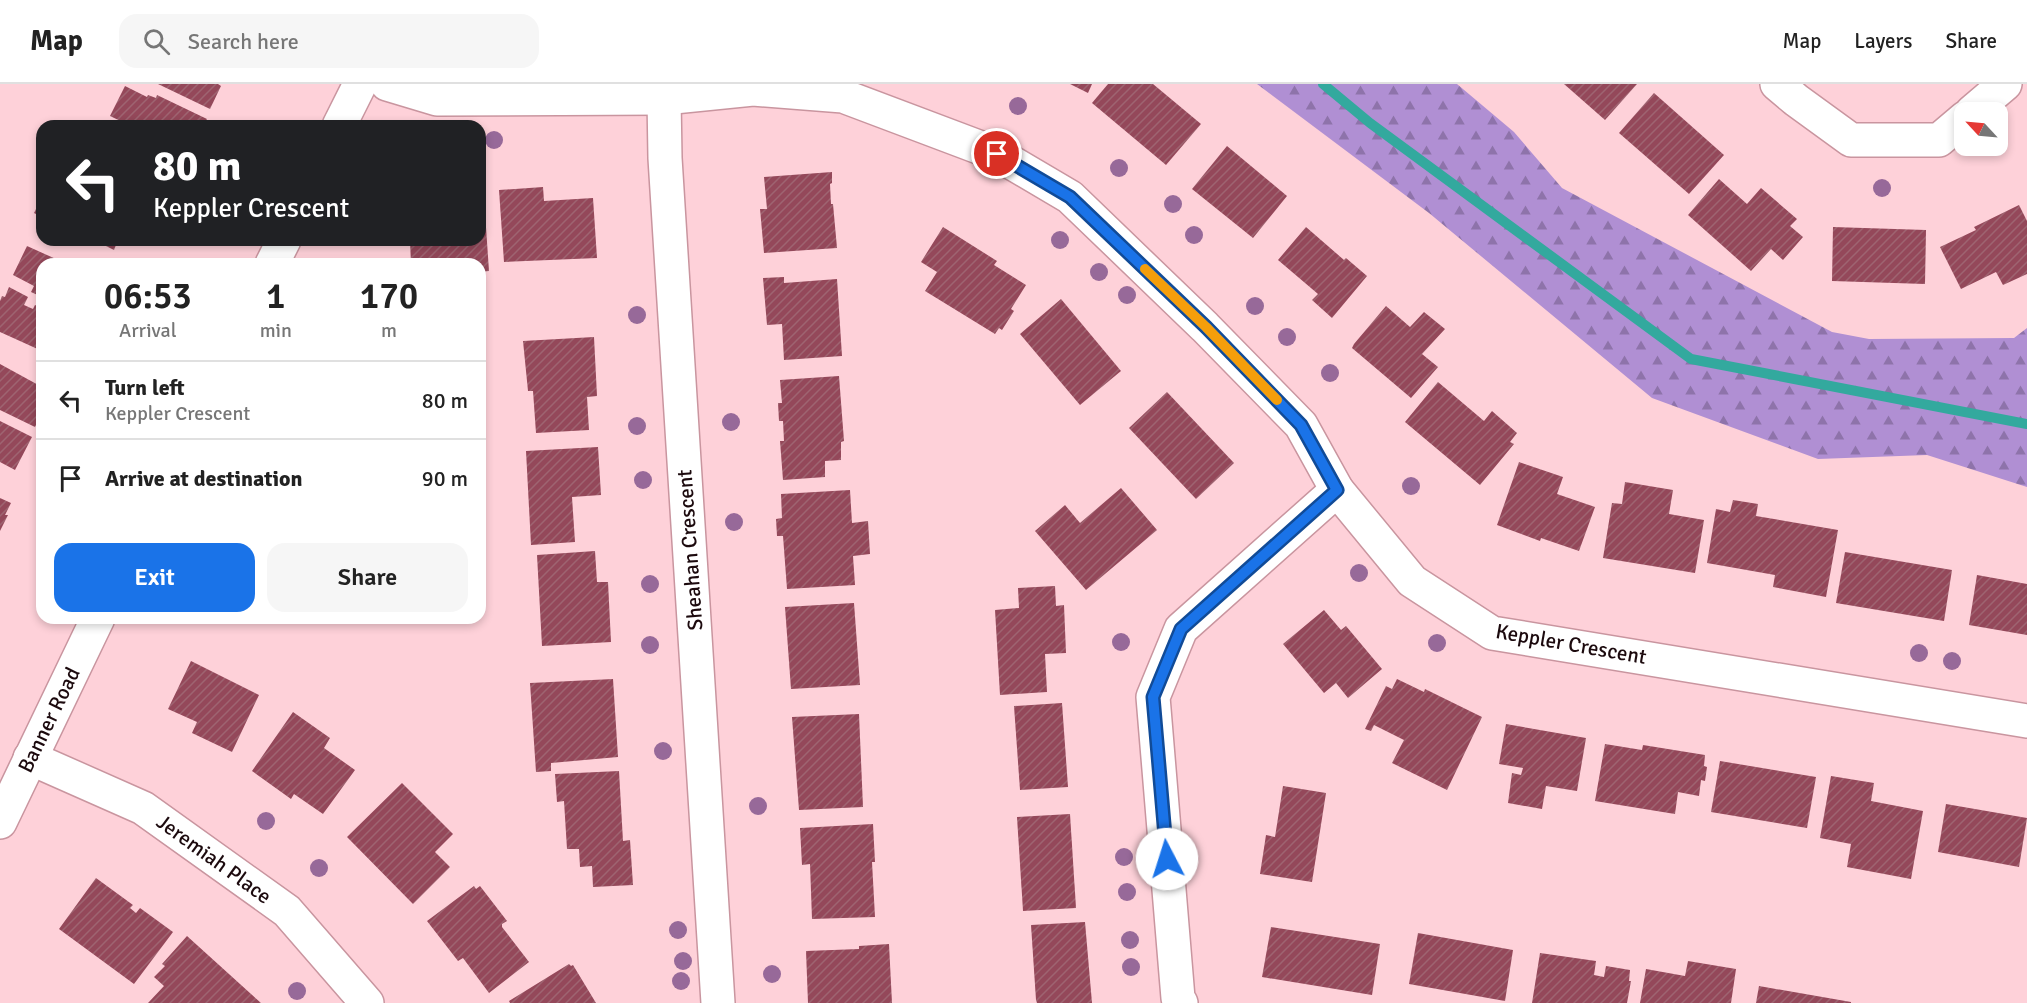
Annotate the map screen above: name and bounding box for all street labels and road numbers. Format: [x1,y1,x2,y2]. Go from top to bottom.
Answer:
street label: Sheahan Crescent [671,469,709,631]
street label: Keppler Crescent [1494,618,1648,670]
street label: Banner Road [12,663,86,777]
street label: Jeremiah Place [151,809,277,909]

